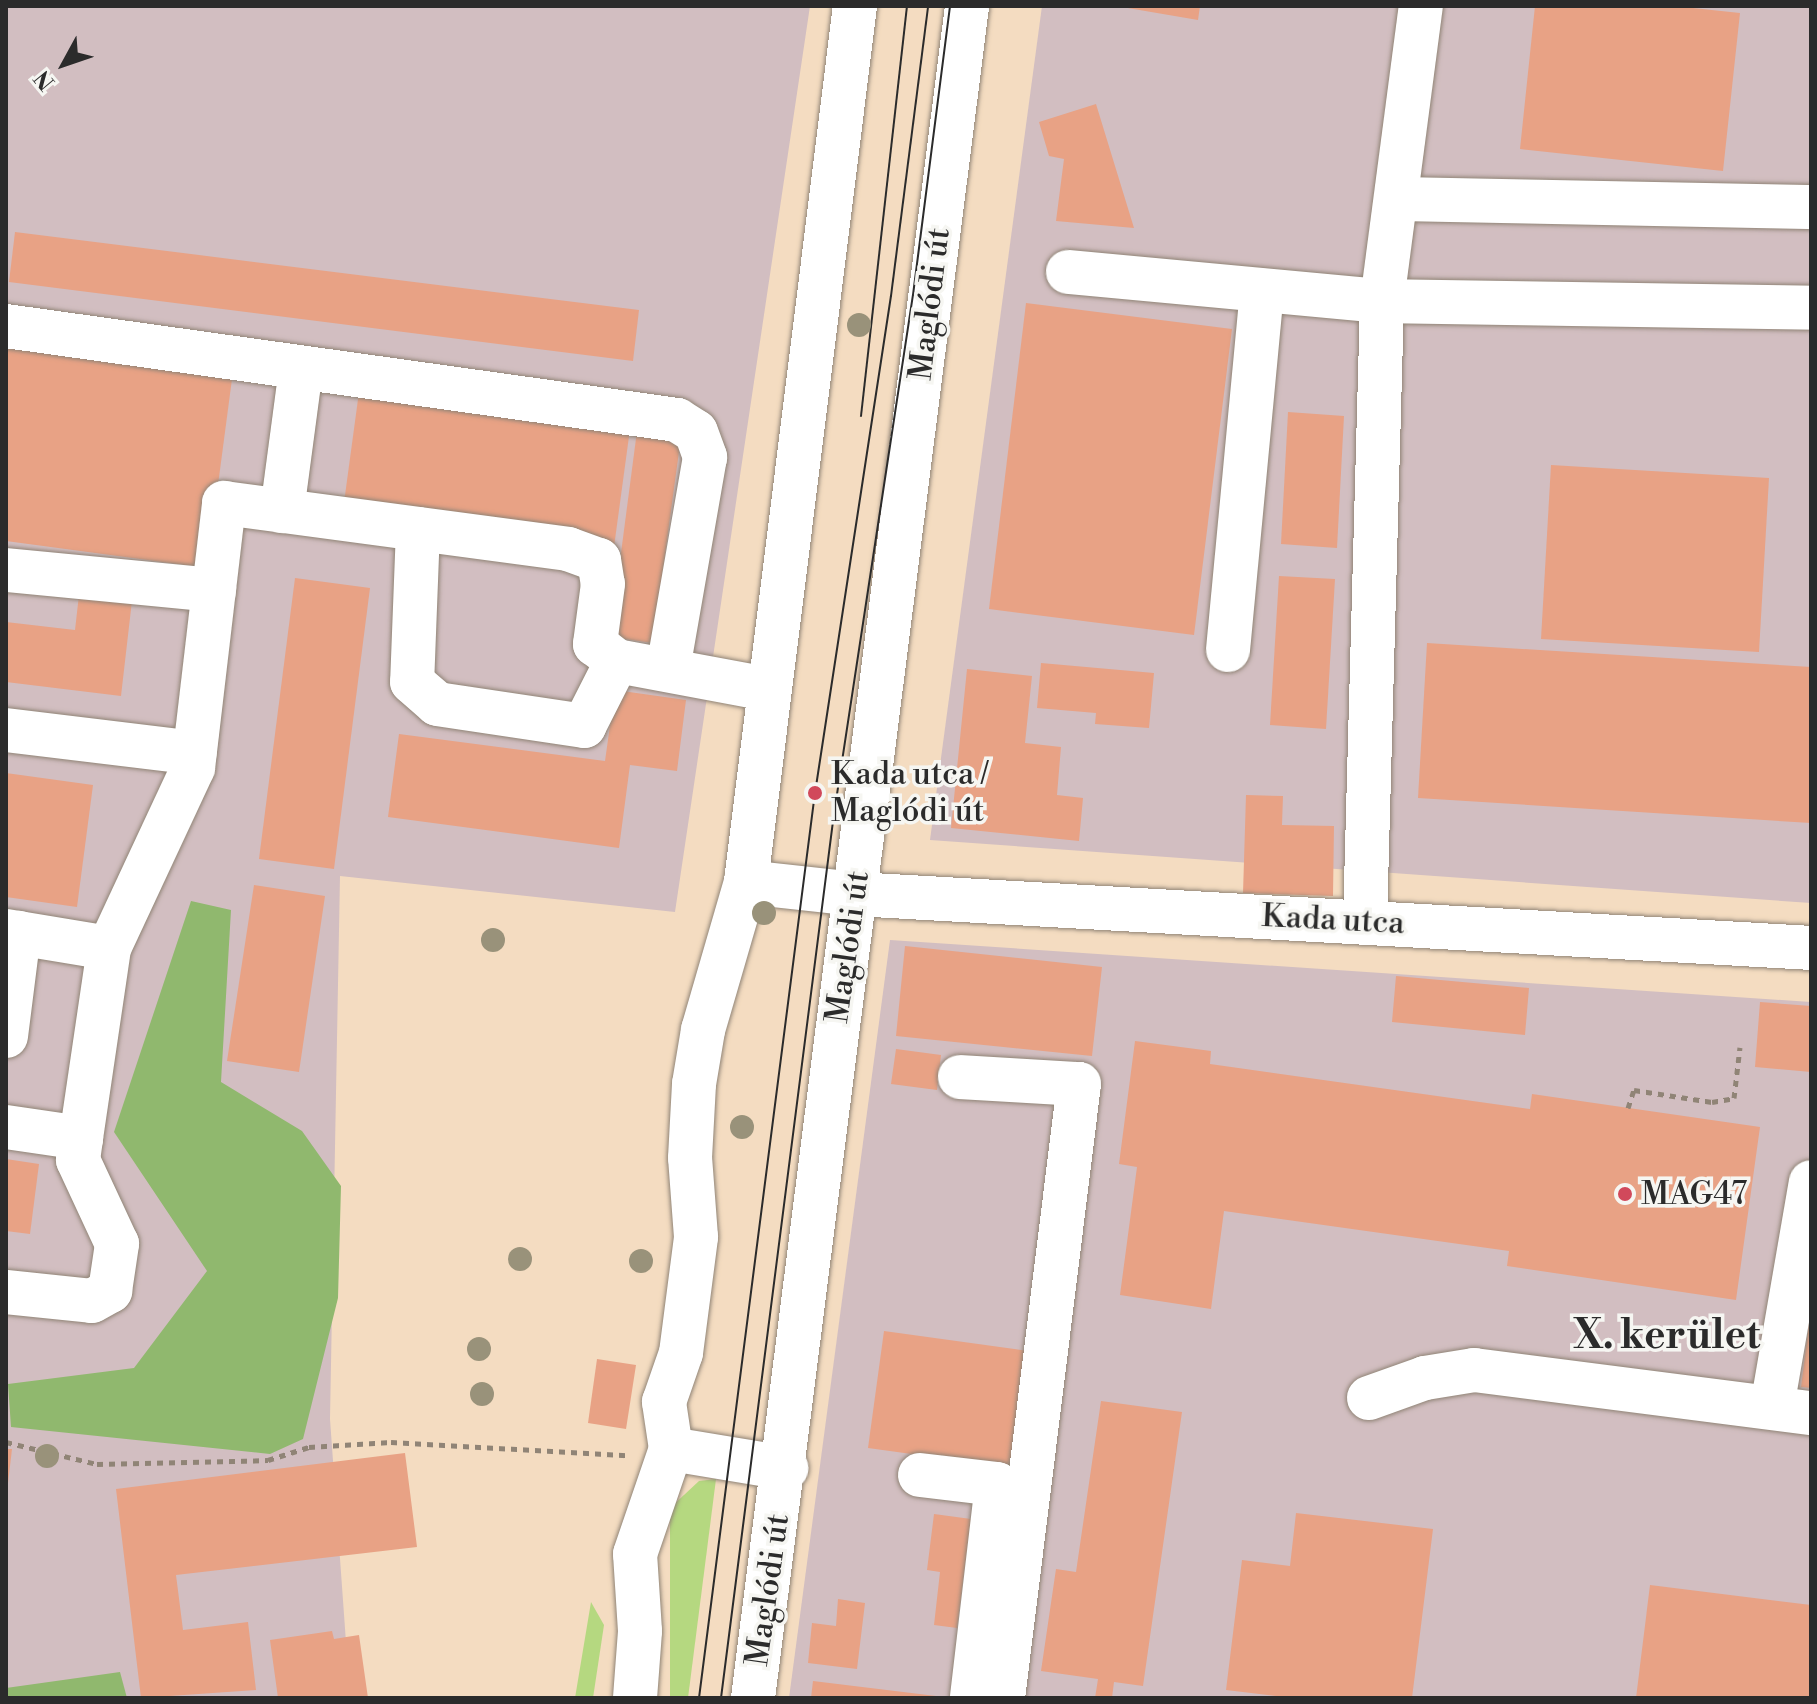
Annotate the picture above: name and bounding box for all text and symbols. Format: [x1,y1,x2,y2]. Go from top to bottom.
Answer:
north arrow [24,24,104,104]
text: N [29,64,61,95]
street label: Maglódi út [902,226,958,382]
place label: Kada utca / Maglódi út [831,756,987,831]
marker: Kada utca / Maglódi út [806,784,824,802]
street label: Maglódi út [818,868,878,1026]
street label: Kada utca [1260,897,1406,943]
place label: MAG47 [1641,1175,1747,1213]
marker: MAG47 [1616,1185,1634,1203]
district label: X. kerület [1574,1312,1760,1360]
street label: Maglódi út [738,1511,798,1669]

